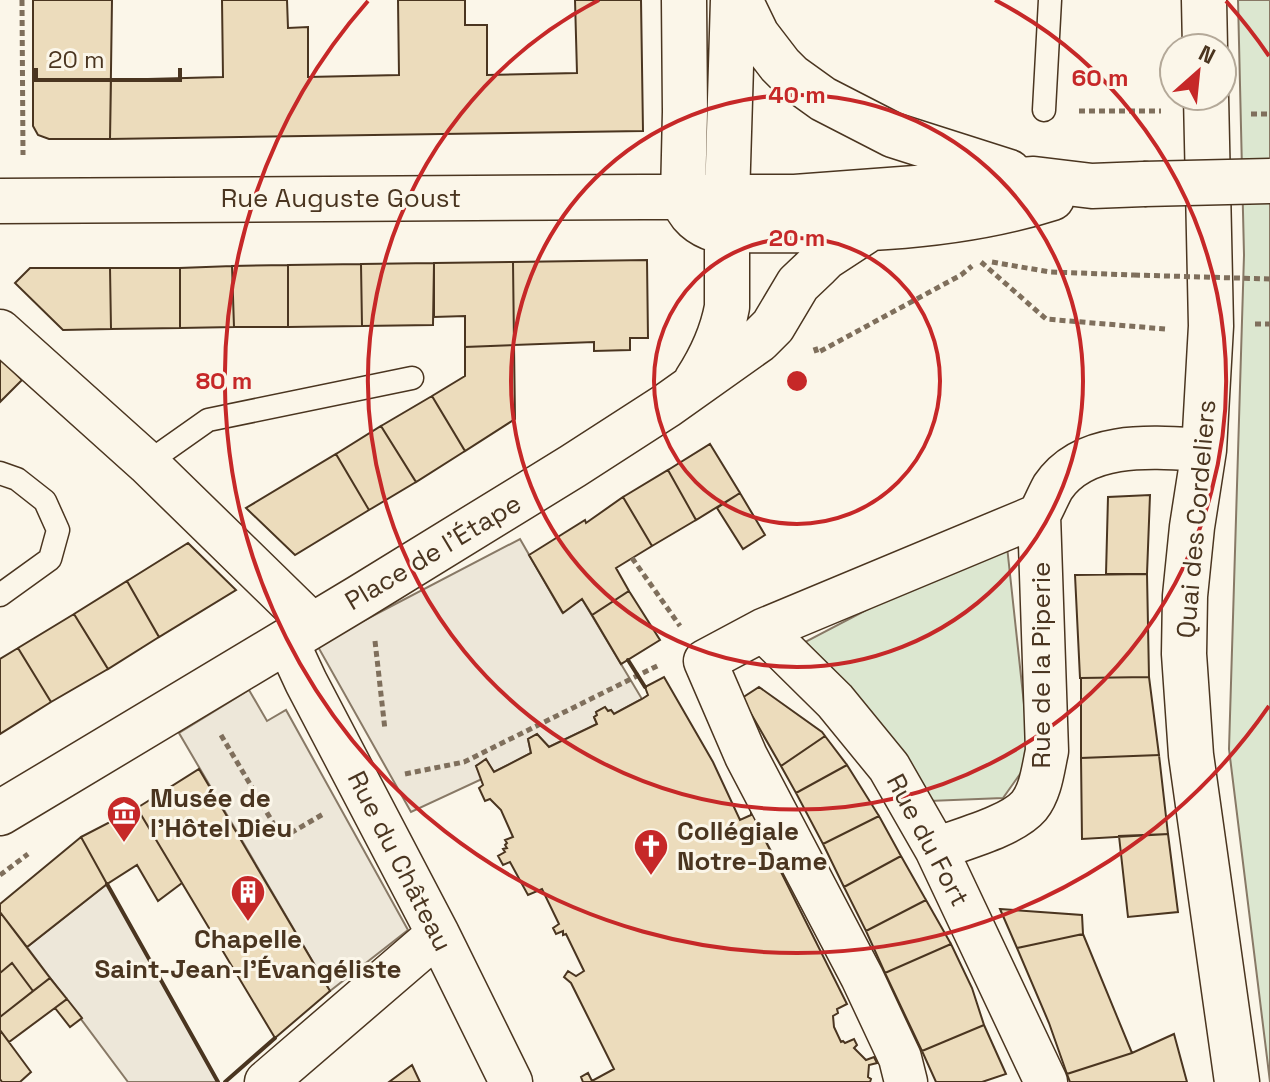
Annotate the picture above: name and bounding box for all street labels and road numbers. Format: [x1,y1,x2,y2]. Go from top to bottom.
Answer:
street label: Rue Auguste Goust [221,181,461,215]
street label: Quai des Cordeliers [1169,398,1223,640]
street label: Place de l'Étape [339,486,527,618]
street label: Rue de la Piperie [1024,562,1058,768]
street label: Rue du Château [340,765,460,957]
street label: Rue du Fort [879,768,977,912]

